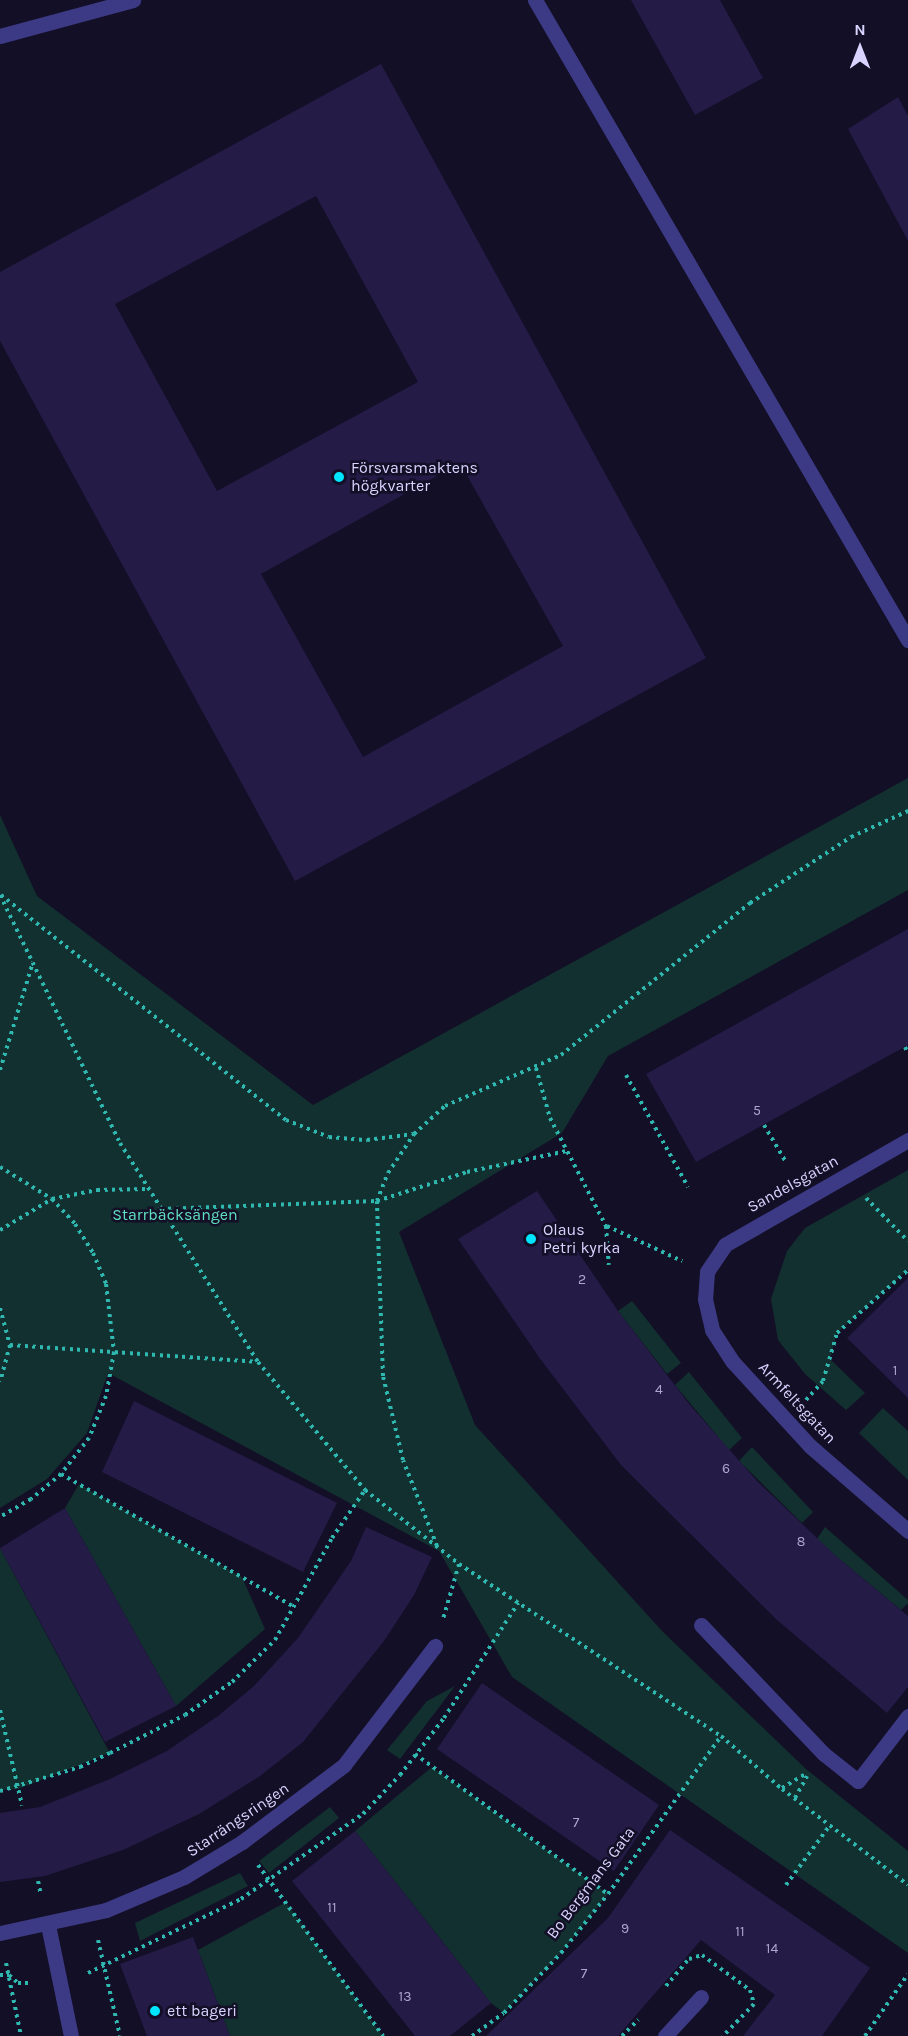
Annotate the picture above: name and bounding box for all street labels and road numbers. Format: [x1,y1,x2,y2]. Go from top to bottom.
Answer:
street label: Sandelsgatan [744,1151,842,1217]
street label: Armfeltsgatan [754,1358,840,1448]
street label: Starrängsringen [183,1779,293,1861]
street label: Bo Bergmans Gata [543,1823,639,1943]

